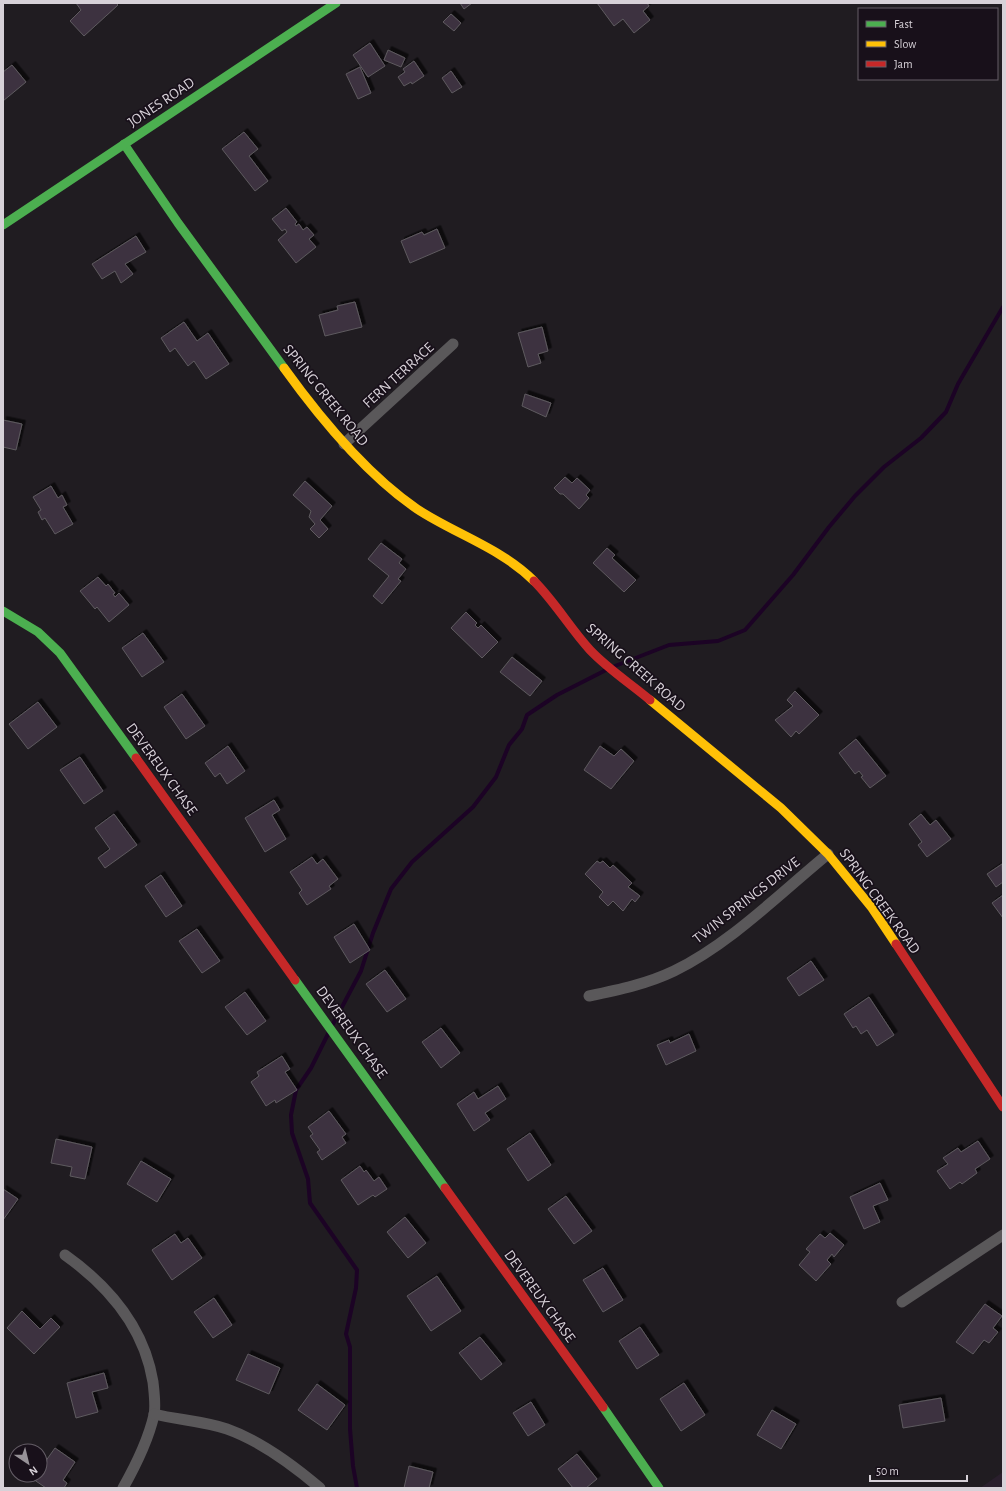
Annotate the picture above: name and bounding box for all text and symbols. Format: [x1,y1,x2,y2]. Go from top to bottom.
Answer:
legend [858,8,998,80]
text: Fast [894,18,913,30]
text: Slow [894,38,916,50]
text: Jam [894,58,913,70]
street label: JONES ROAD [125,75,198,130]
street label: FERN TERRACE [360,340,437,411]
street label: SPRING CREEK ROAD [280,342,371,449]
street label: SPRING CREEK ROAD [583,620,688,715]
street label: DEVEREUX CHASE [123,720,200,818]
street label: SPRING CREEK ROAD [837,846,923,957]
street label: TWIN SPRINGS DRIVE [690,854,802,947]
street label: DEVEREUX CHASE [313,983,390,1081]
street label: DEVEREUX CHASE [501,1247,578,1345]
north arrow [8,1443,48,1483]
scale bar [870,1457,967,1483]
text: N [27,1464,40,1477]
text: 50 m [876,1465,899,1477]

